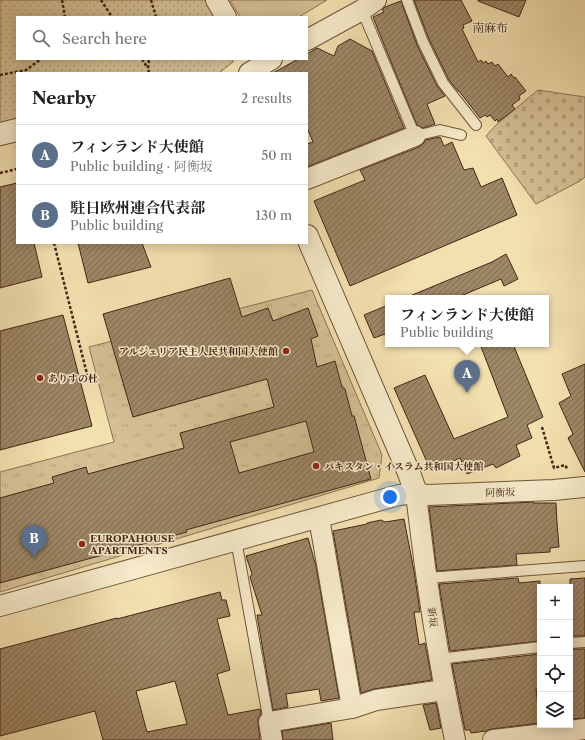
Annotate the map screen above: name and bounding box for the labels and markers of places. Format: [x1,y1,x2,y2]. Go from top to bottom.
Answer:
place label: アルジェリア民主人民共和国大使館 [119,345,278,358]
marker: アルジェリア民主人民共和国大使館 [281,346,291,356]
pin: A [454,360,480,393]
place label: ありすの杜 [48,372,98,385]
marker: ありすの杜 [35,373,45,383]
place label: パキスタン・イスラム共和国大使館 [324,460,484,473]
marker: パキスタン・イスラム共和国大使館 [311,461,321,471]
pin: B [21,525,47,558]
place label: EUROPAHOUSE APARTMENTS [89,532,175,557]
marker: EUROPAHOUSE APARTMENTS [77,539,87,549]

